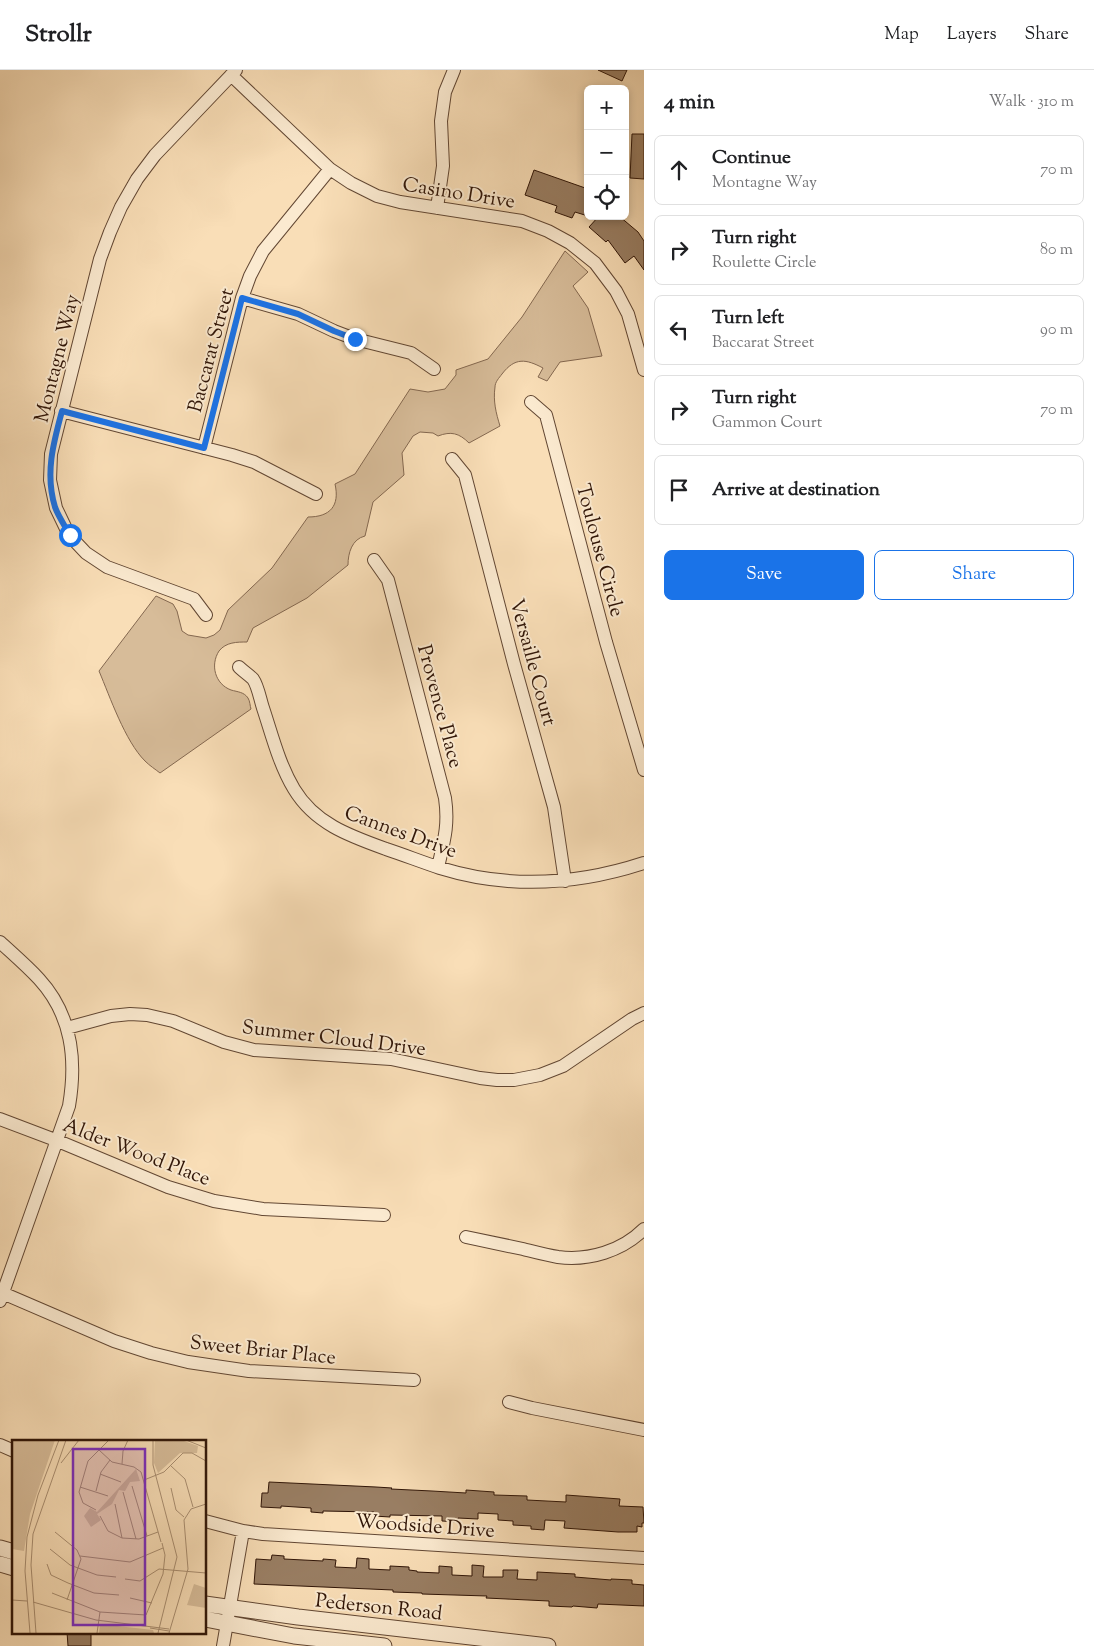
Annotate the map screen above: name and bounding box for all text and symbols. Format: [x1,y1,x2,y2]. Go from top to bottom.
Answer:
text: Strollr [25,18,92,52]
text: Map [884,22,919,48]
text: Layers [947,22,997,48]
text: Share [1025,22,1069,48]
map controls [584,85,629,220]
button: + [584,85,629,130]
text: 4 min [664,88,715,118]
text: Walk · 310 m [989,91,1074,114]
button: − [584,130,629,175]
text: Continue [712,145,791,172]
icon: ahead [665,156,693,184]
text: 70 m [1040,159,1073,182]
street label: Casino Drive [400,171,517,218]
text: Montagne Way [712,172,817,195]
button: locate [584,175,629,220]
text: Turn right [712,225,796,252]
icon: right [665,236,693,264]
text: 80 m [1040,239,1073,262]
text: Roulette Circle [712,252,817,275]
street label: Baccarat Street [182,285,243,416]
street label: Montagne Way [28,291,88,426]
text: Turn left [712,305,784,332]
icon: left [665,316,693,344]
text: 90 m [1040,319,1073,342]
route end [344,328,367,351]
text: Baccarat Street [712,332,814,355]
text: Turn right [712,385,796,412]
icon: right [665,396,693,424]
text: 70 m [1040,399,1073,422]
text: Gammon Court [712,412,822,435]
icon: arrive [665,476,693,504]
text: Arrive at destination [712,477,880,504]
street label: Toulouse Circle [567,481,630,620]
route start [59,524,82,547]
button: Save [664,550,864,600]
button: Share [874,550,1074,600]
street label: Versaille Court [501,596,563,730]
street label: Provence Place [408,642,469,771]
street label: Cannes Drive [340,800,461,867]
street label: Summer Cloud Drive [240,1014,427,1065]
street label: Alder Wood Place [58,1112,214,1195]
street label: Sweet Briar Place [188,1329,337,1374]
inset map [12,1440,206,1634]
street label: Woodside Drive [354,1508,496,1547]
street label: Pederson Road [314,1587,444,1630]

